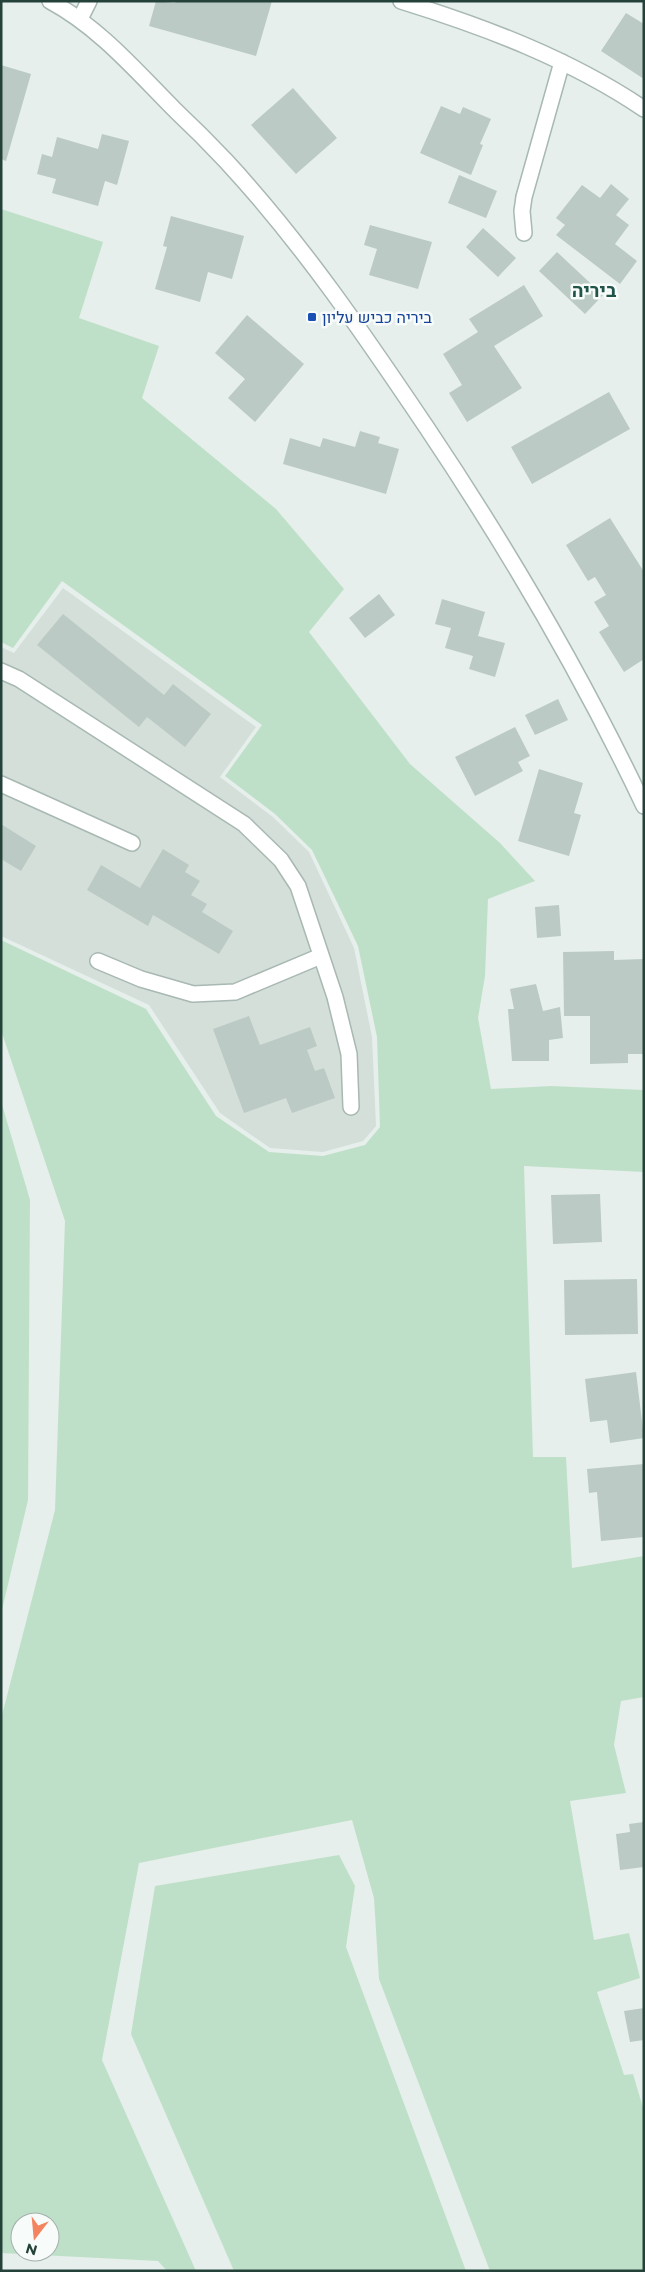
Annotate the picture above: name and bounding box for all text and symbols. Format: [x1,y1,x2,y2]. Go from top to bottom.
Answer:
district label: ביריה [572,279,617,302]
place label: ביריה כביש עליון [322,308,432,327]
marker: ביריה כביש עליון [306,311,318,323]
north arrow [10,2212,60,2262]
text: N [23,2239,39,2260]

